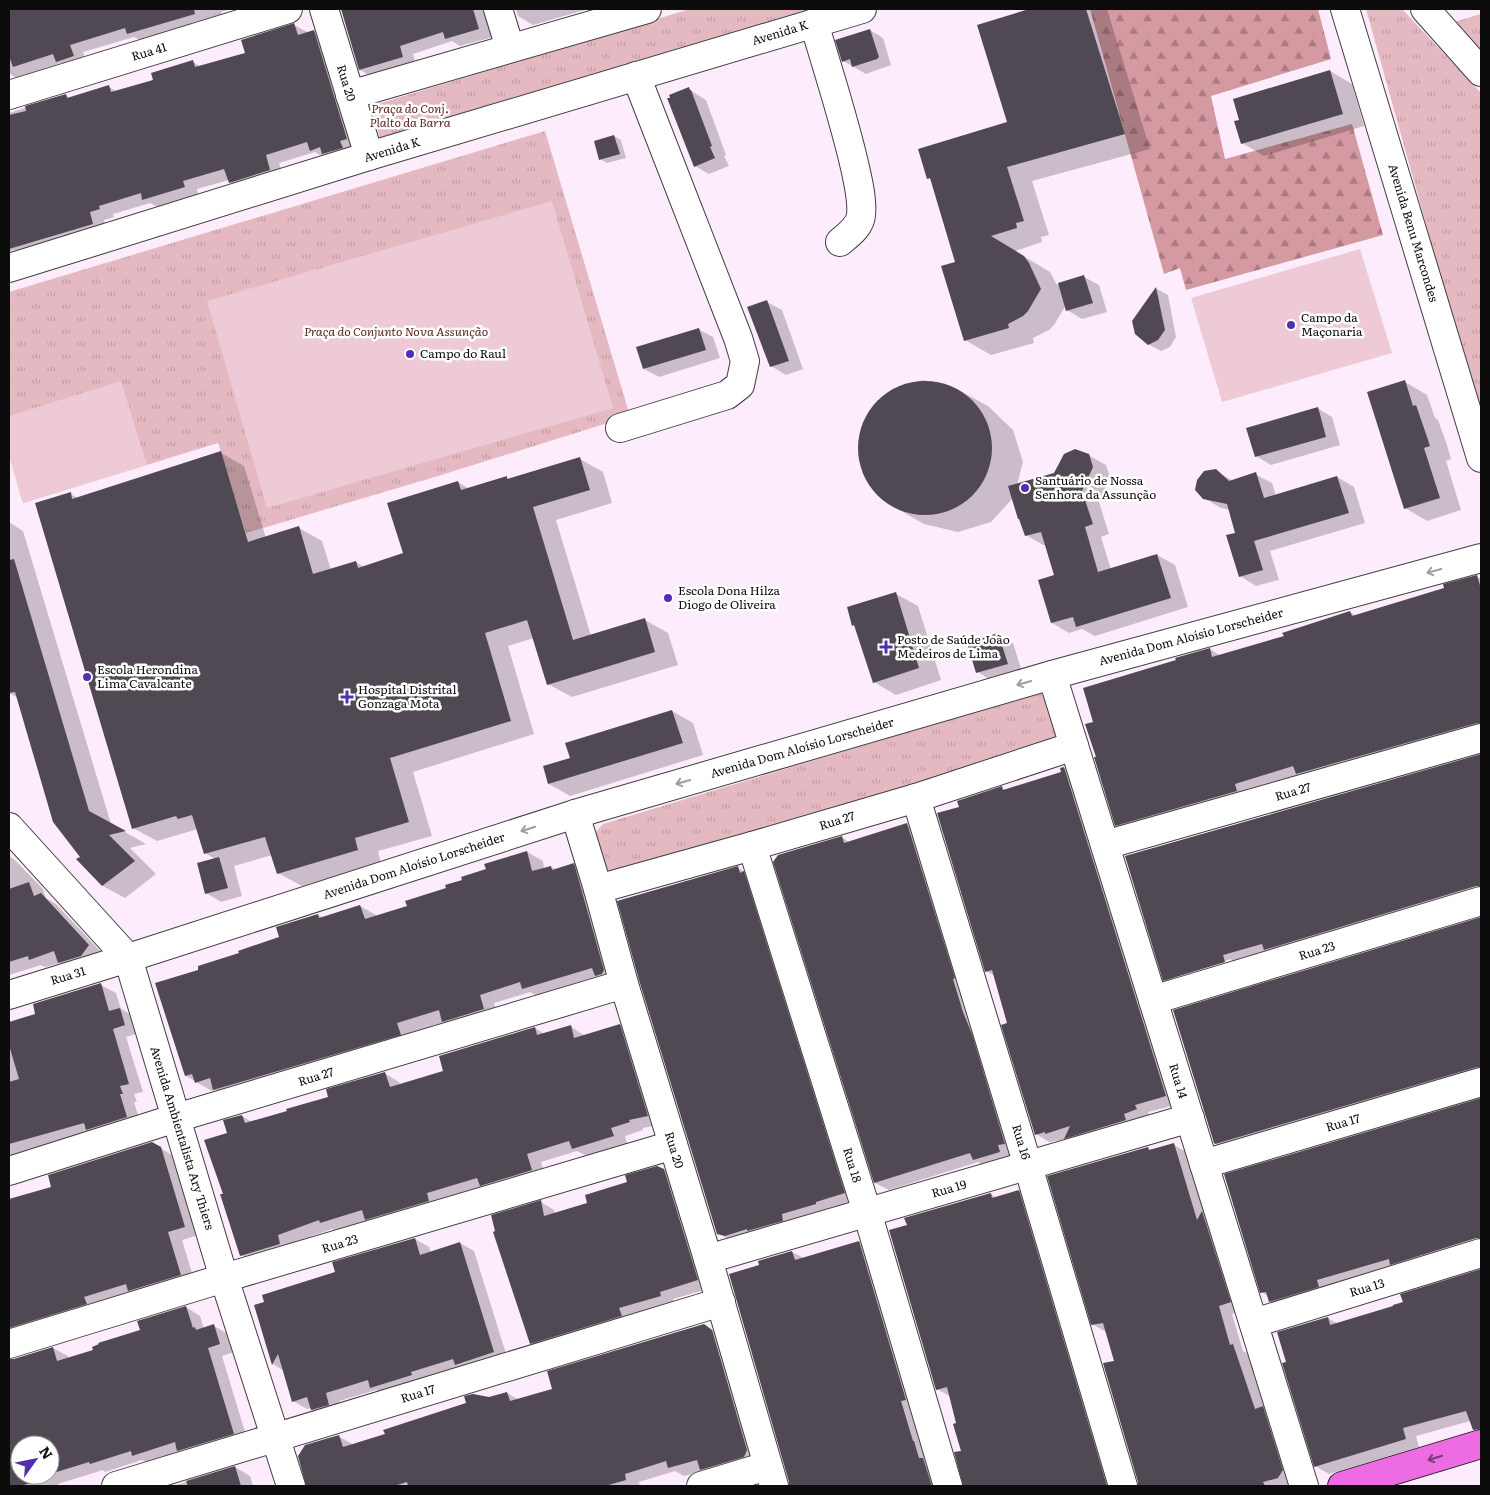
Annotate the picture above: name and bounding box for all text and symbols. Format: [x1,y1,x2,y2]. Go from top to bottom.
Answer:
street label: Avenida K [749,15,810,49]
street label: Rua 41 [129,37,169,65]
street label: Rua 20 [333,62,361,103]
park label: Praça do Conj. Plalto da Barra [369,99,451,131]
street label: Avenida K [361,132,422,166]
street label: Avenida Benu Marcondes [1384,161,1444,305]
place label: Campo da Maçonaria [1301,308,1363,340]
marker: Campo da Maçonaria [1285,319,1297,331]
park label: Praça do Conjunto Nova Assunção [304,322,488,340]
place label: Campo do Raul [420,344,506,362]
marker: Campo do Raul [404,348,416,360]
place label: Santuário de Nossa Senhora da Assunção [1035,471,1156,503]
marker: Santuário de Nossa Senhora da Assunção [1019,482,1031,494]
one-way arrow [1427,567,1443,576]
place label: Escola Dona Hilza Diogo de Oliveira [678,581,781,613]
marker: Escola Dona Hilza Diogo de Oliveira [662,592,674,604]
street label: Avenida Dom Aloísio Lorscheider [1097,603,1285,669]
place label: Posto de Saúde João Medeiros de Lima [897,630,1010,662]
marker: Posto de Saúde João Medeiros de Lima [879,640,893,654]
place label: Escola Herondina Lima Cavalcante [97,660,198,692]
marker: Escola Herondina Lima Cavalcante [81,671,93,683]
one-way arrow [1017,679,1033,689]
place label: Hospital Distrital Gonzaga Mota [358,680,457,712]
marker: Hospital Distrital Gonzaga Mota [340,690,354,704]
street label: Avenida Dom Aloísio Lorscheider [708,712,896,782]
street label: Rua 27 [1273,777,1313,805]
one-way arrow [676,778,692,788]
street label: Rua 27 [817,806,857,834]
one-way arrow [520,825,536,834]
street label: Avenida Dom Aloísio Lorscheider [320,827,507,903]
street label: Rua 23 [1296,936,1337,964]
street label: Rua 31 [48,961,88,989]
street label: Avenida Ambientalista Ary Thiers [146,1044,220,1232]
street label: Rua 14 [1165,1061,1193,1101]
street label: Rua 27 [296,1062,336,1090]
street label: Rua 17 [1323,1109,1362,1136]
street label: Rua 16 [1008,1122,1036,1162]
street label: Rua 20 [661,1129,689,1170]
street label: Rua 18 [839,1145,867,1185]
street label: Rua 19 [929,1174,968,1202]
street label: Rua 23 [319,1229,360,1257]
street label: Rua 13 [1347,1273,1387,1301]
street label: Rua 17 [398,1379,437,1407]
north arrow [10,1435,60,1485]
text: N [35,1442,58,1463]
one-way arrow [1427,1454,1443,1464]

